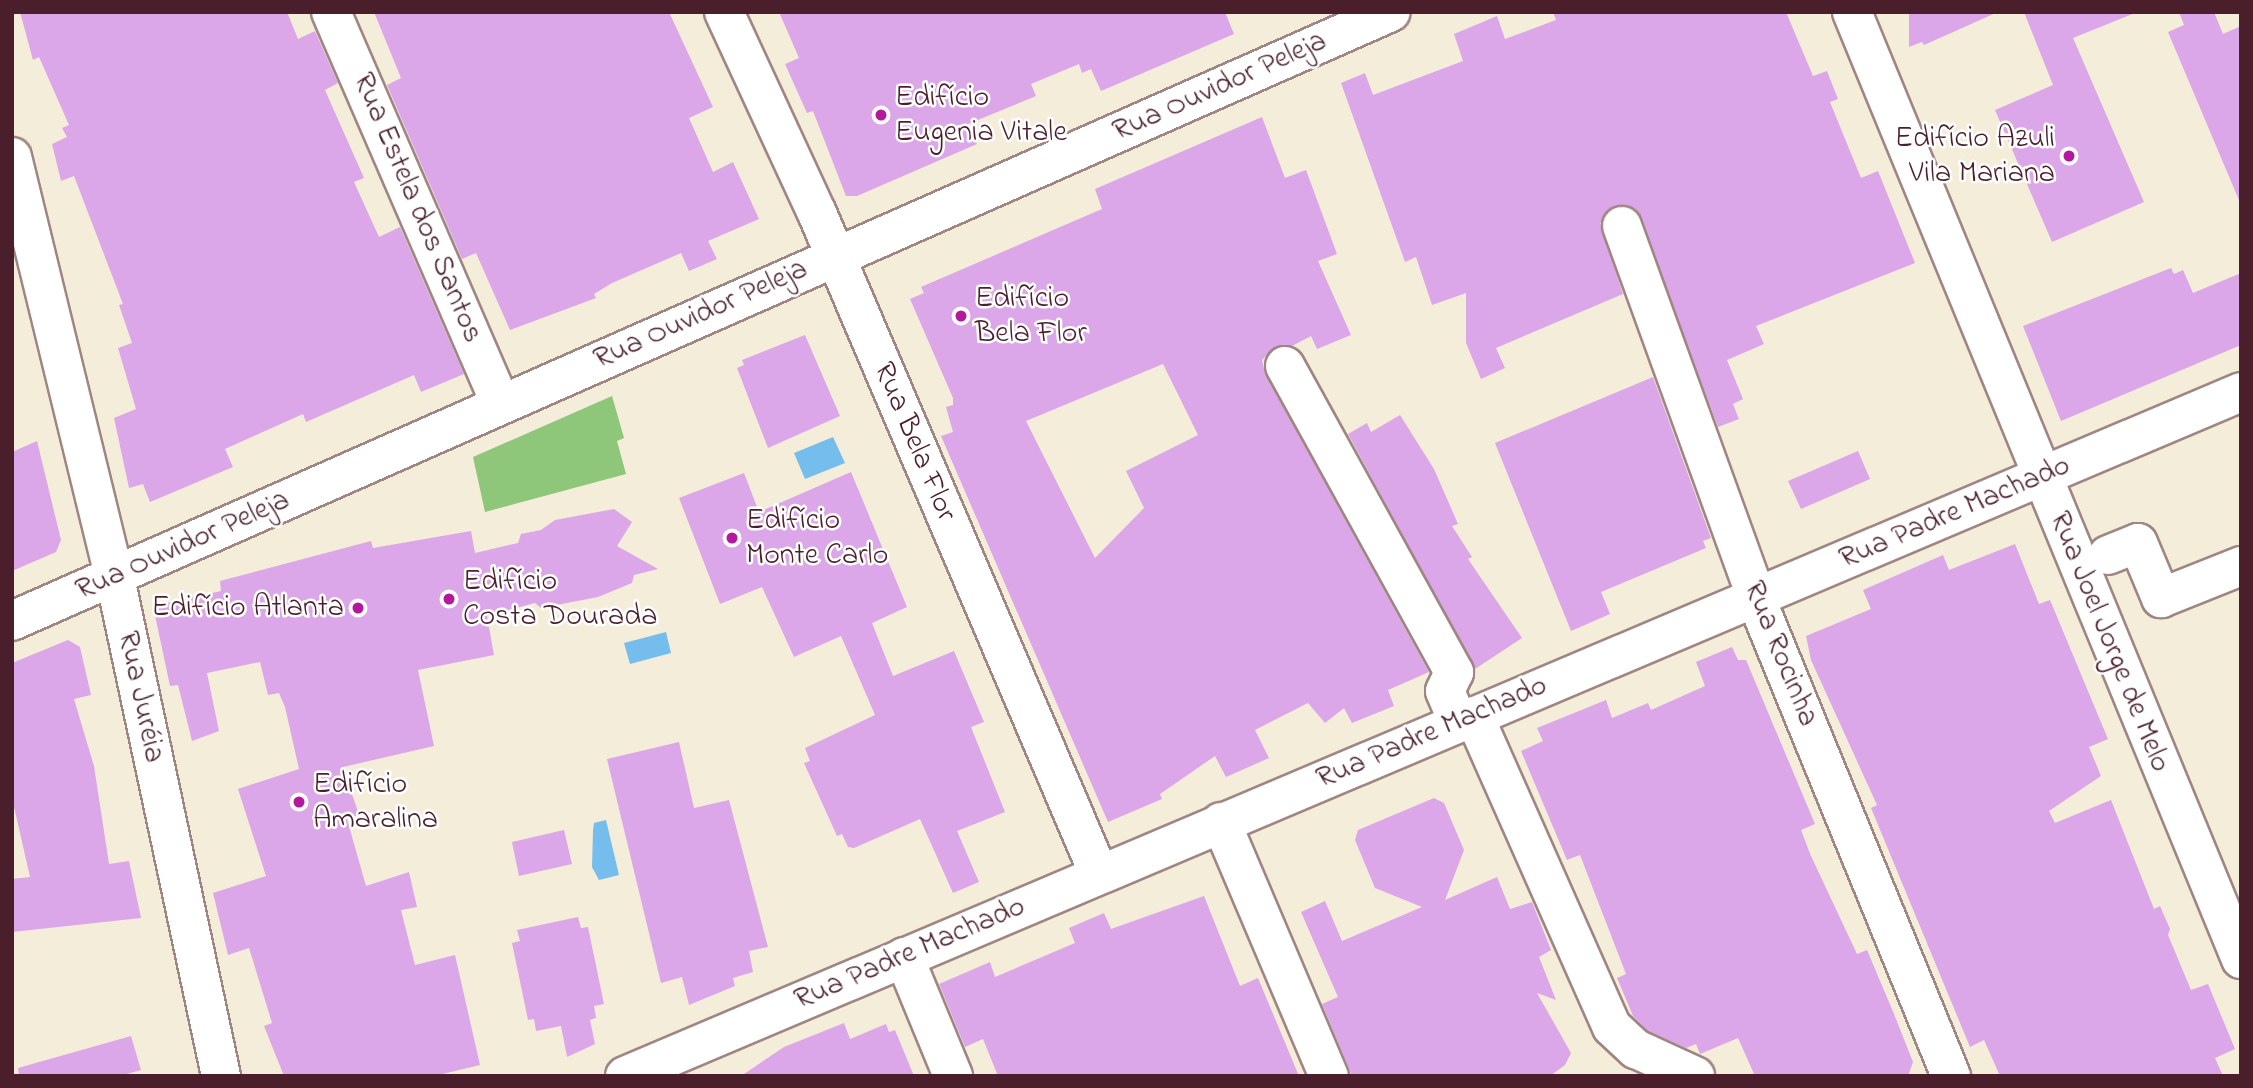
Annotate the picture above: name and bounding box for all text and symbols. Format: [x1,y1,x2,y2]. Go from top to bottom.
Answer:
street label: Rua Ouvidor Peleja [1108,24,1332,150]
street label: Rua Estela dos Santos [344,68,490,348]
place label: Edifício Eugenia Vitale [895,80,1067,150]
marker: Edifício Eugenia Vitale [873,107,889,123]
place label: Edifício Azuli Vila Mariana [1895,121,2055,192]
marker: Edifício Azuli Vila Mariana [2061,148,2077,164]
street label: Rua Ouvidor Peleja [589,252,813,378]
place label: Edifício Bela Flor [975,281,1087,352]
marker: Edifício Bela Flor [953,308,969,324]
street label: Rua Bela Flor [864,357,964,527]
street label: Rua Padre Machado [1834,448,2076,578]
street label: Rua Ouvidor Peleja [71,483,295,609]
place label: Edifício Monte Carlo [746,503,888,574]
street label: Rua Joel Jorge de Melo [2040,507,2178,777]
marker: Edifício Monte Carlo [724,530,740,546]
place label: Edifício Costa Dourada [463,564,657,634]
street label: Rua Rocinha [1735,576,1825,732]
place label: Edifício Atlanta [152,590,344,626]
marker: Edifício Costa Dourada [441,591,457,607]
marker: Edifício Atlanta [350,600,366,616]
street label: Rua Juréia [109,628,171,766]
street label: Rua Padre Machado [1311,668,1553,798]
place label: Edifício Amaralina [313,767,438,838]
marker: Edifício Amaralina [291,794,307,810]
street label: Rua Padre Machado [789,889,1031,1019]

